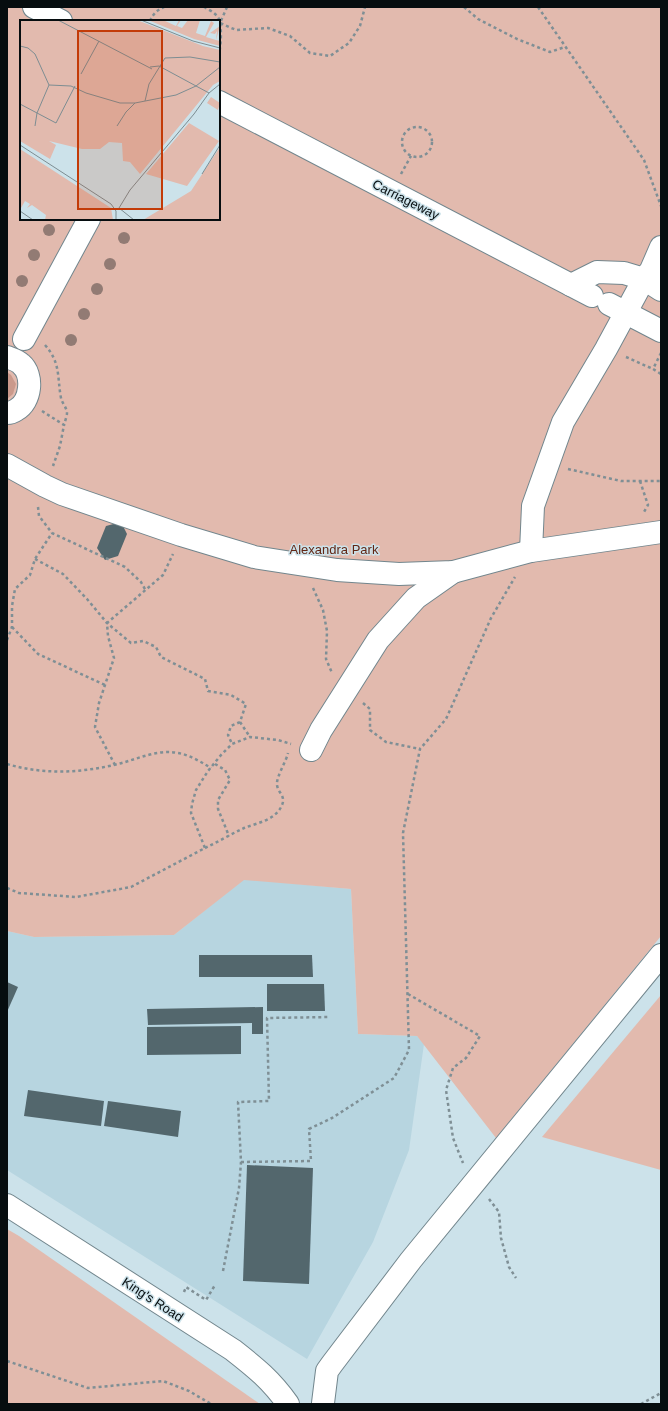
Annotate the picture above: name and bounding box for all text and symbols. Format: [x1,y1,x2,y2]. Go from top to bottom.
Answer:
inset map [20,20,220,220]
street label: Carriageway [370,176,442,223]
park label: Alexandra Park [290,542,379,557]
street label: King's Road [119,1274,186,1325]

